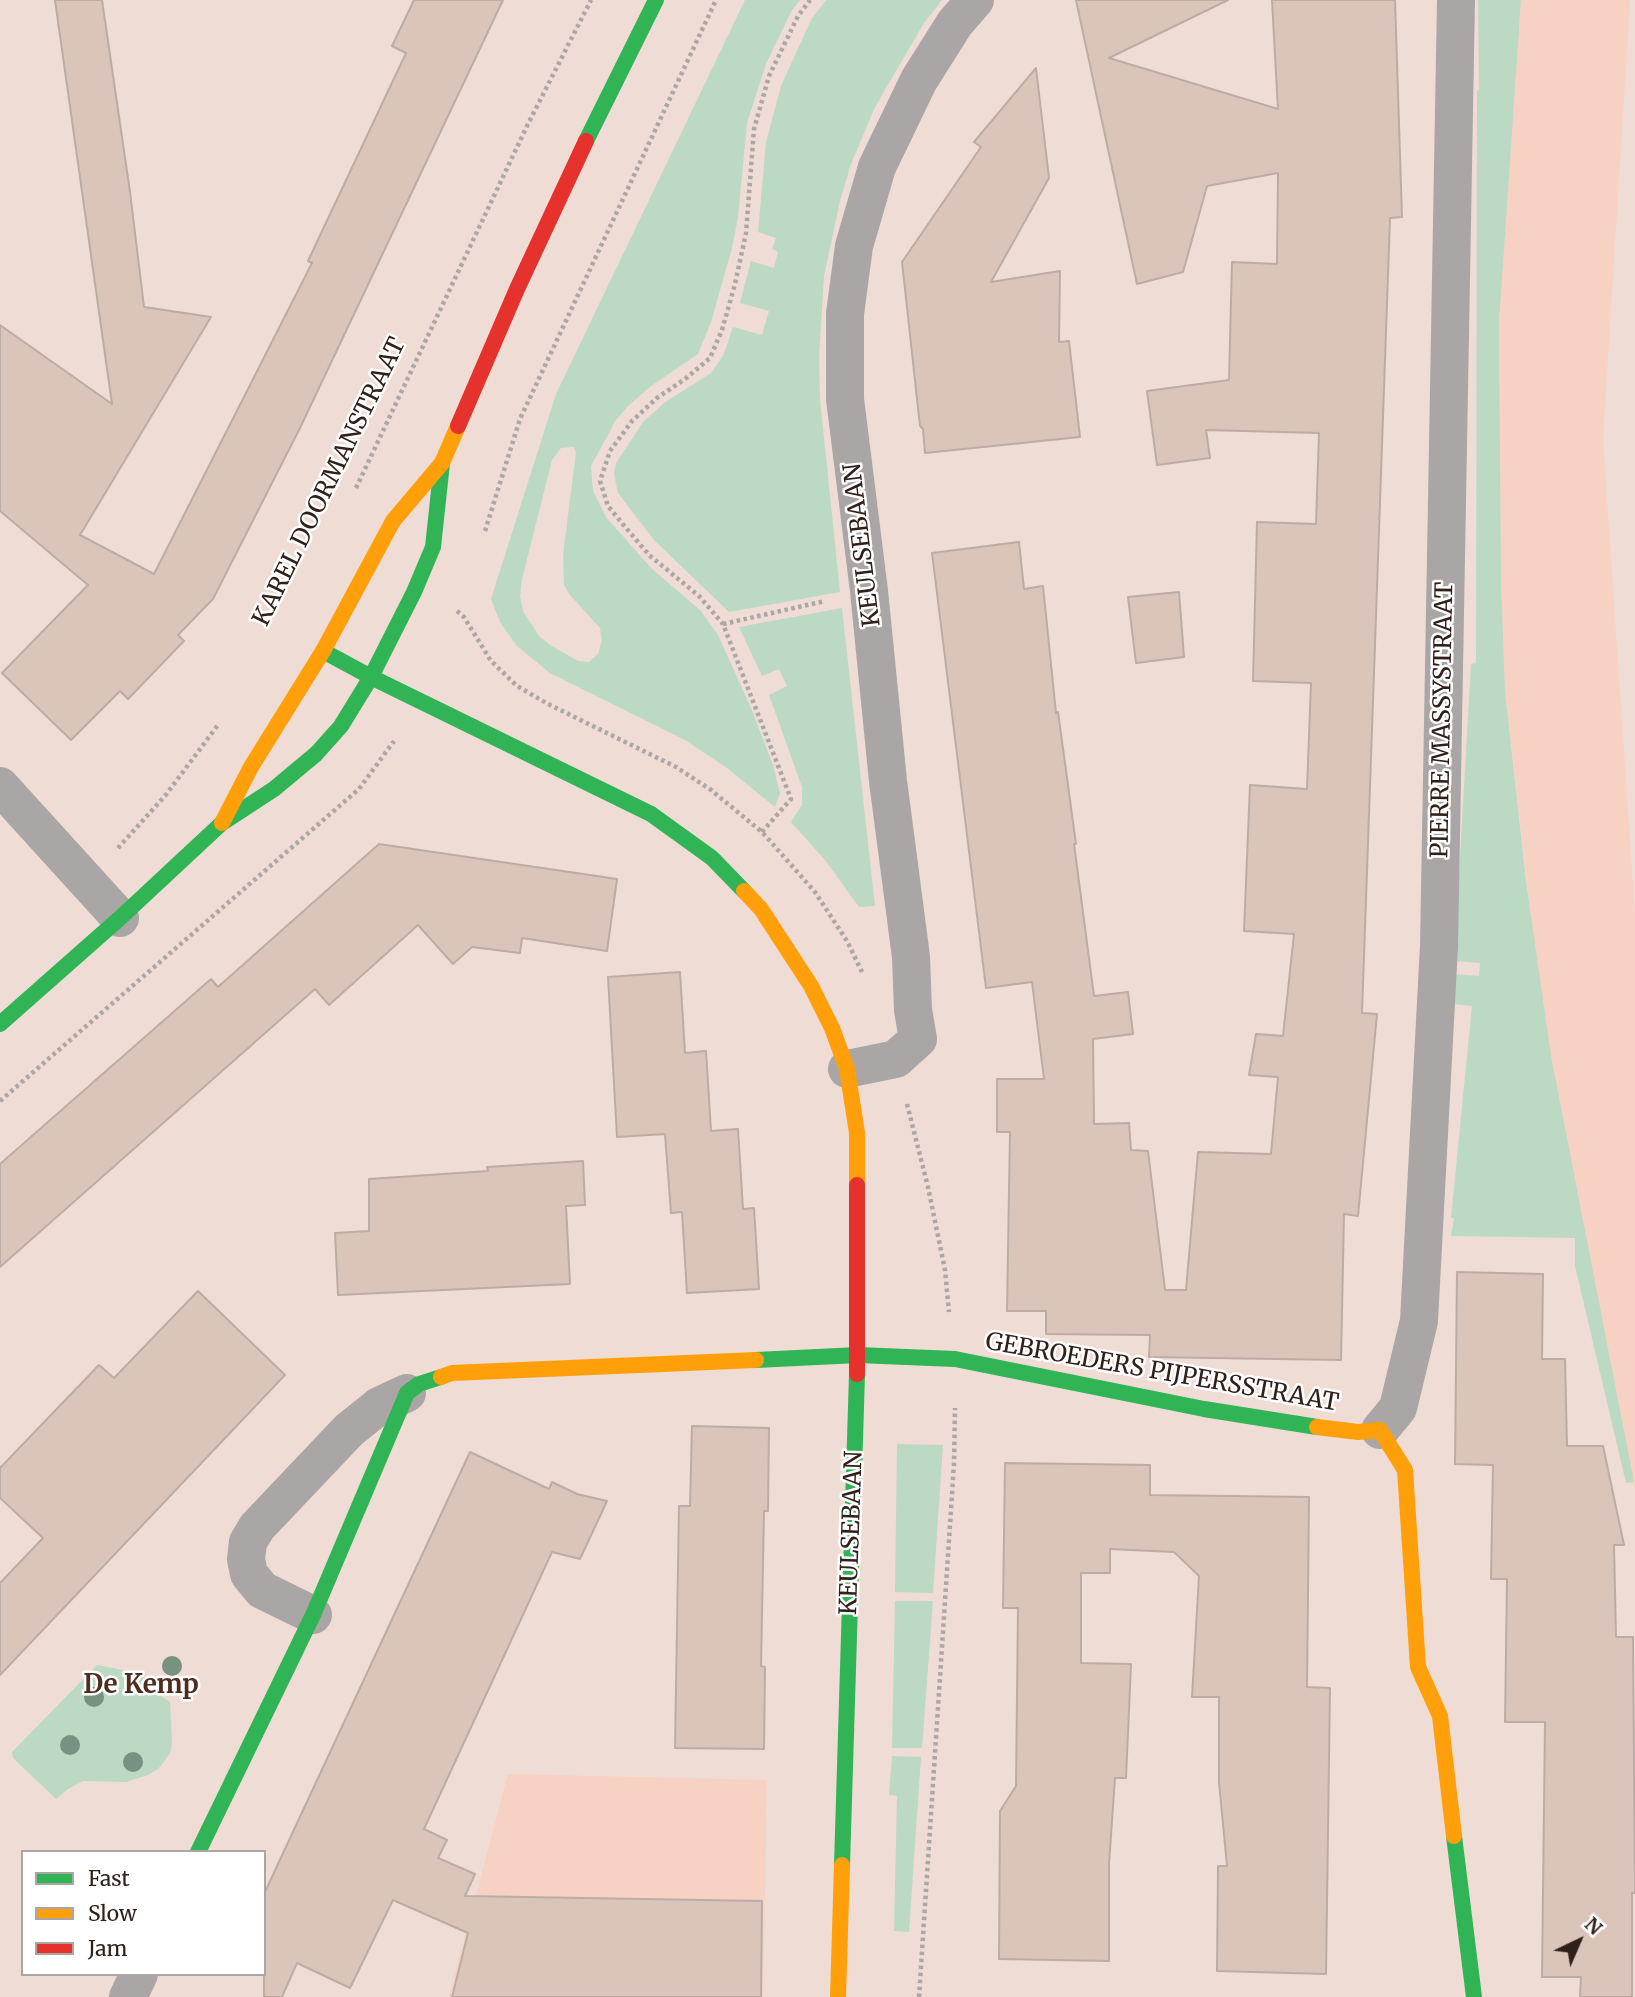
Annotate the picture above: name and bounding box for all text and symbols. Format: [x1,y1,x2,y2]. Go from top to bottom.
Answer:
street label: KAREL DOORMANSTRAAT [248,333,412,631]
street label: KEULSEBAAN [839,462,887,628]
street label: PIERRE MASSYSTRAAT [1426,582,1460,858]
street label: GEBROEDERS PIJPERSSTRAAT [983,1328,1341,1418]
street label: KEULSEBAAN [835,1450,869,1616]
district label: De Kemp [83,1670,199,1702]
legend [21,1850,266,1976]
text: Fast [88,1865,130,1892]
text: Slow [88,1900,137,1927]
north arrow [1544,1906,1614,1976]
text: N [1580,1912,1607,1940]
text: Jam [88,1935,127,1962]

